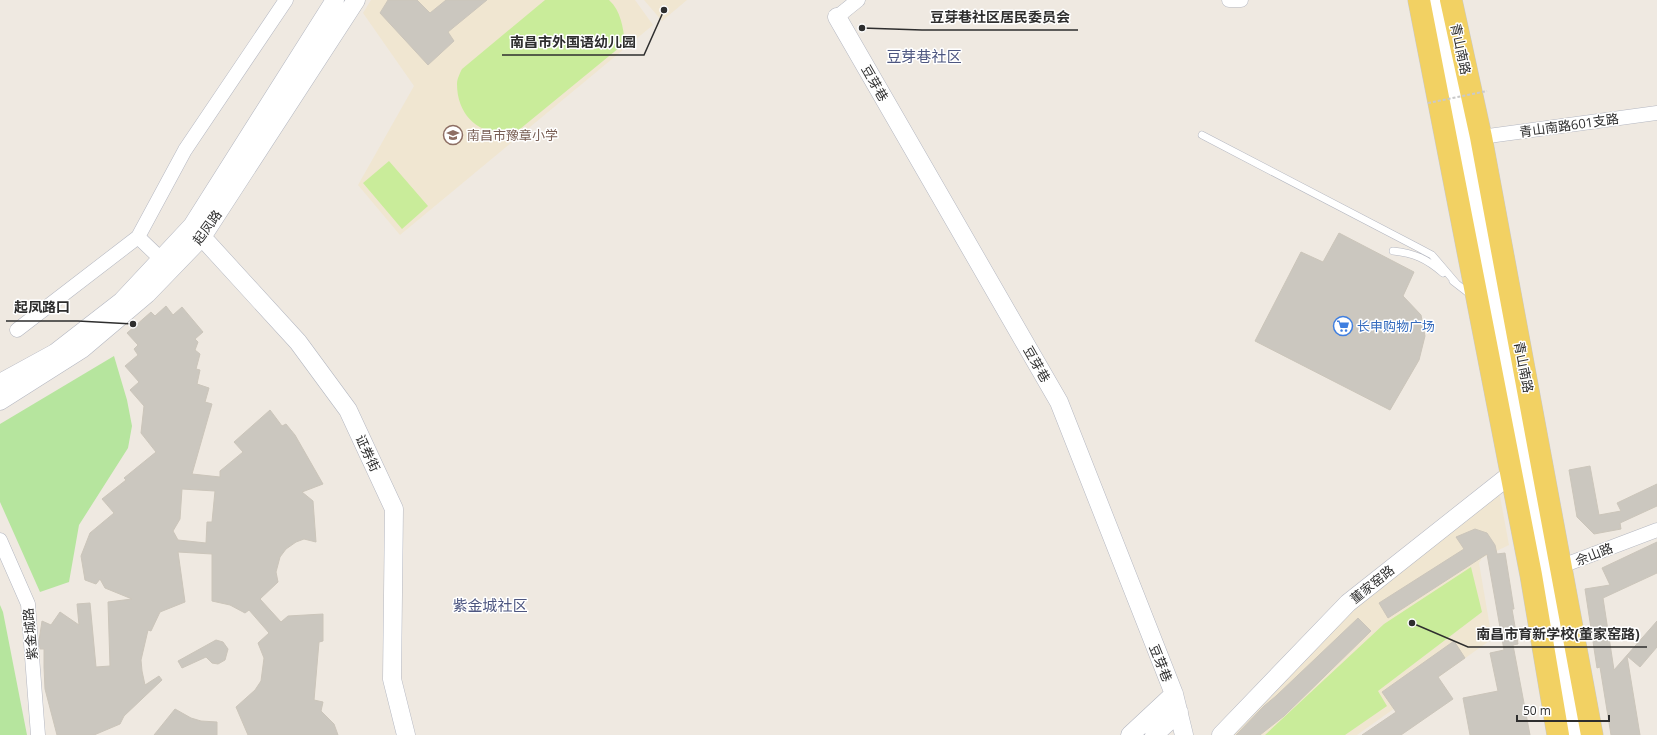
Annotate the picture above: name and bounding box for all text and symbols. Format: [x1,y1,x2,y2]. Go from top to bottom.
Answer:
callout: 豆芽巷社区居民委员会 [922,4,1078,30]
text: 豆芽巷社区居民委员会 [930,7,1070,26]
street label: 青山南路 [1447,22,1475,76]
callout: 南昌市外国语幼儿园 [502,29,644,55]
text: 南昌市外国语幼儿园 [510,32,636,51]
district label: 豆芽巷社区 [886,46,962,66]
street label: 豆芽巷 [857,62,893,104]
street label: 青山南路601支路 [1518,109,1620,141]
school or university icon: 南昌市豫章小学 [442,124,464,146]
place label: 南昌市豫章小学 [467,126,558,144]
street label: 起凤路 [188,206,226,248]
callout: 起凤路口 [6,295,78,321]
text: 起凤路口 [14,297,70,316]
supermarket icon: 长申购物广场 [1332,315,1354,337]
place label: 长申购物广场 [1357,317,1435,335]
street label: 青山南路 [1510,340,1538,394]
street label: 豆芽巷 [1019,343,1055,385]
street label: 证券街 [352,432,384,474]
street label: 佘山路 [1573,539,1615,569]
street label: 董家窑路 [1346,561,1398,607]
district label: 紫金城社区 [452,595,528,615]
street label: 紫金城路 [19,607,41,661]
callout: 南昌市育新学校(董家窑路) [1468,621,1647,647]
text: 南昌市育新学校(董家窑路) [1476,624,1640,643]
street label: 豆芽巷 [1145,642,1177,684]
scale bar [1517,697,1609,723]
text: 50 m [1523,702,1551,719]

